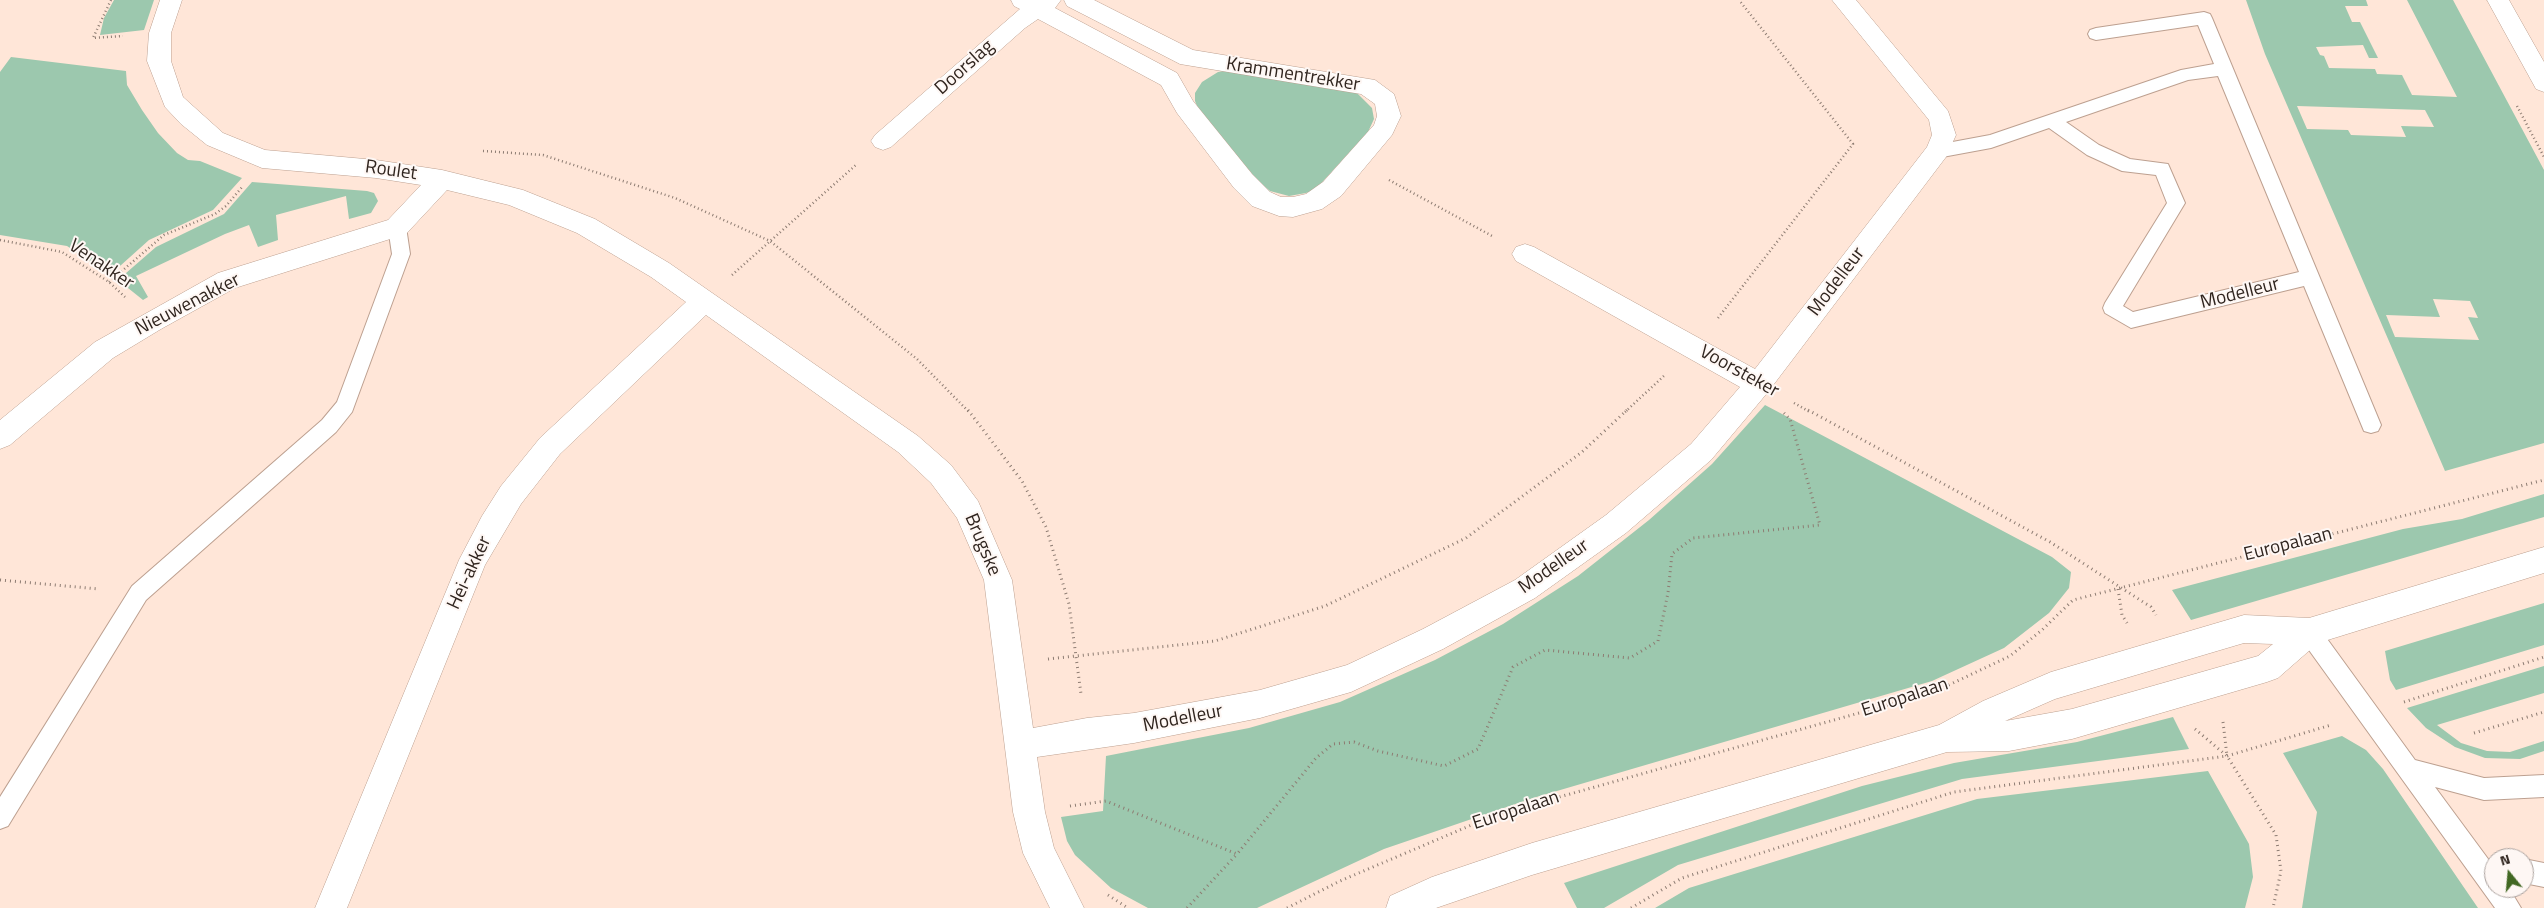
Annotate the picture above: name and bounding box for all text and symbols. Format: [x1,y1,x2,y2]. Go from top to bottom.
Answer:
street label: Doorslag [931,36,999,100]
street label: Krammentrekker [1224,53,1362,97]
street label: Roulet [364,156,418,186]
street label: Venakker [64,235,138,295]
street label: Modelleur [1804,243,1870,321]
street label: Nieuwenakker [132,269,244,341]
street label: Modelleur [2198,273,2282,315]
street label: Voorsteker [1695,341,1783,403]
street label: Brugske [959,510,1005,580]
street label: Europalaan [2242,523,2334,567]
street label: Hei-akker [443,533,497,613]
street label: Modelleur [1514,535,1594,599]
street label: Europalaan [1859,673,1951,723]
street label: Modelleur [1141,700,1225,738]
street label: Europalaan [1470,786,1562,836]
north arrow [2484,848,2534,898]
text: N [2497,848,2512,871]

